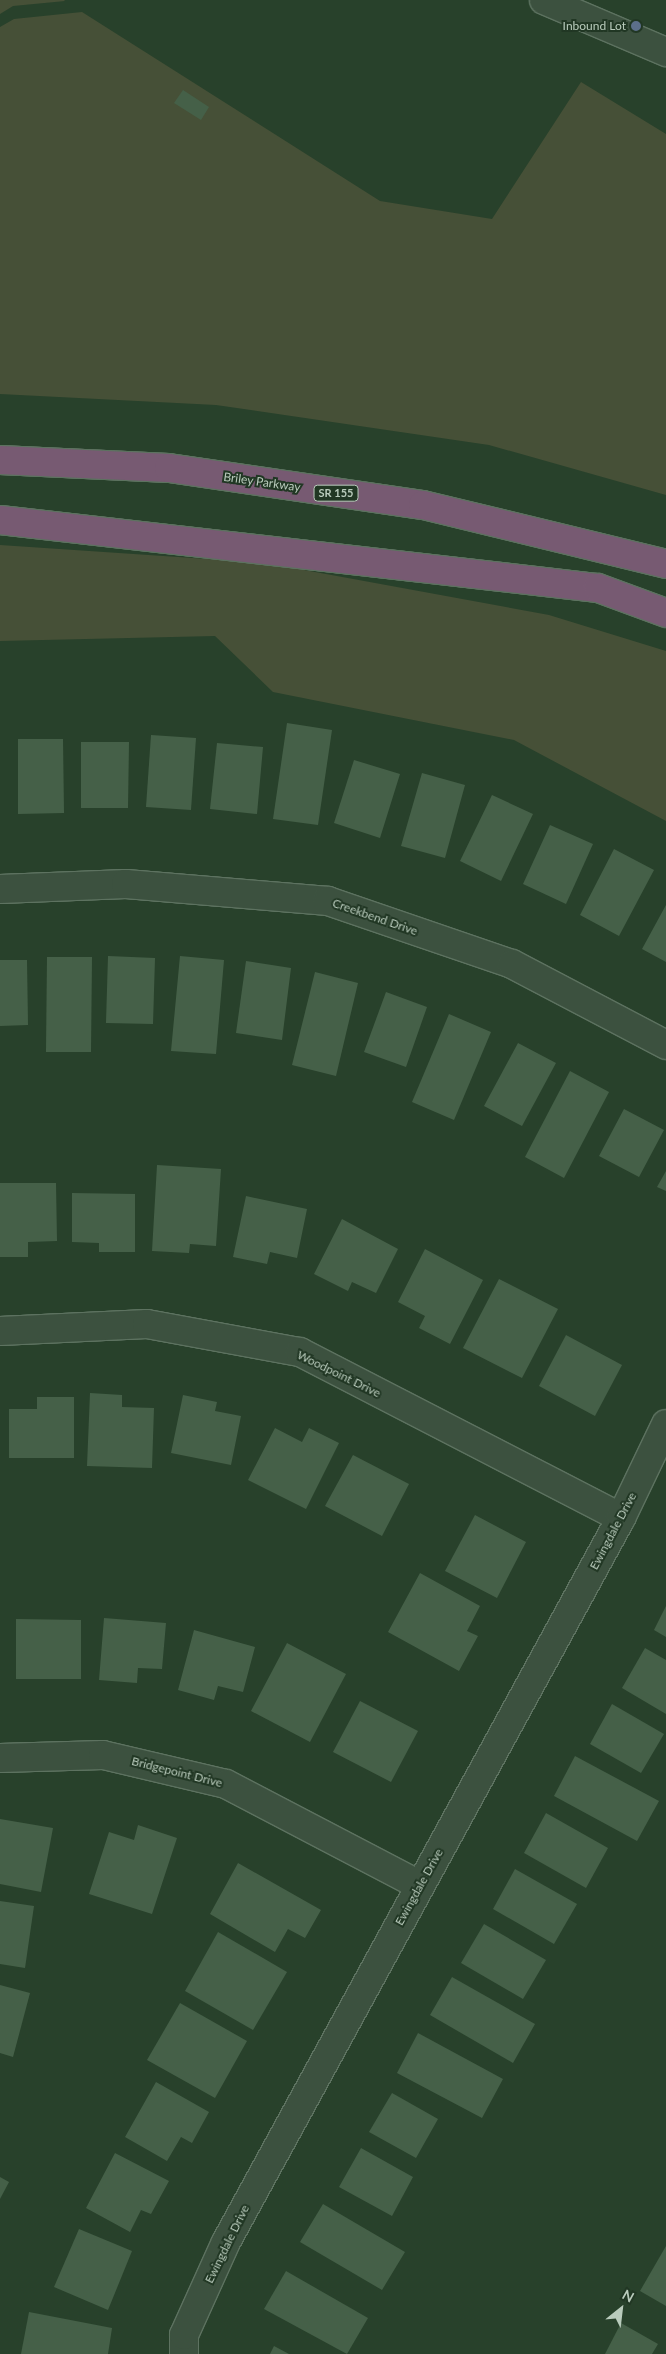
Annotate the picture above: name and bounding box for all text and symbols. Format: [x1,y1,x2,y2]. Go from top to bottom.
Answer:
place label: Inbound Lot [563,19,626,33]
marker: Inbound Lot [630,20,642,32]
street label: Briley Parkway [222,469,302,495]
road number: SR 155 [314,484,358,502]
street label: Creekbend Drive [331,896,419,938]
street label: Woodpoint Drive [295,1348,383,1400]
street label: Ewingdale Drive [587,1490,639,1572]
street label: Bridgepoint Drive [130,1754,224,1790]
street label: Ewingdale Drive [392,1846,446,1928]
street label: Ewingdale Drive [202,2202,252,2286]
north arrow [596,2284,646,2334]
text: N [620,2285,637,2305]

